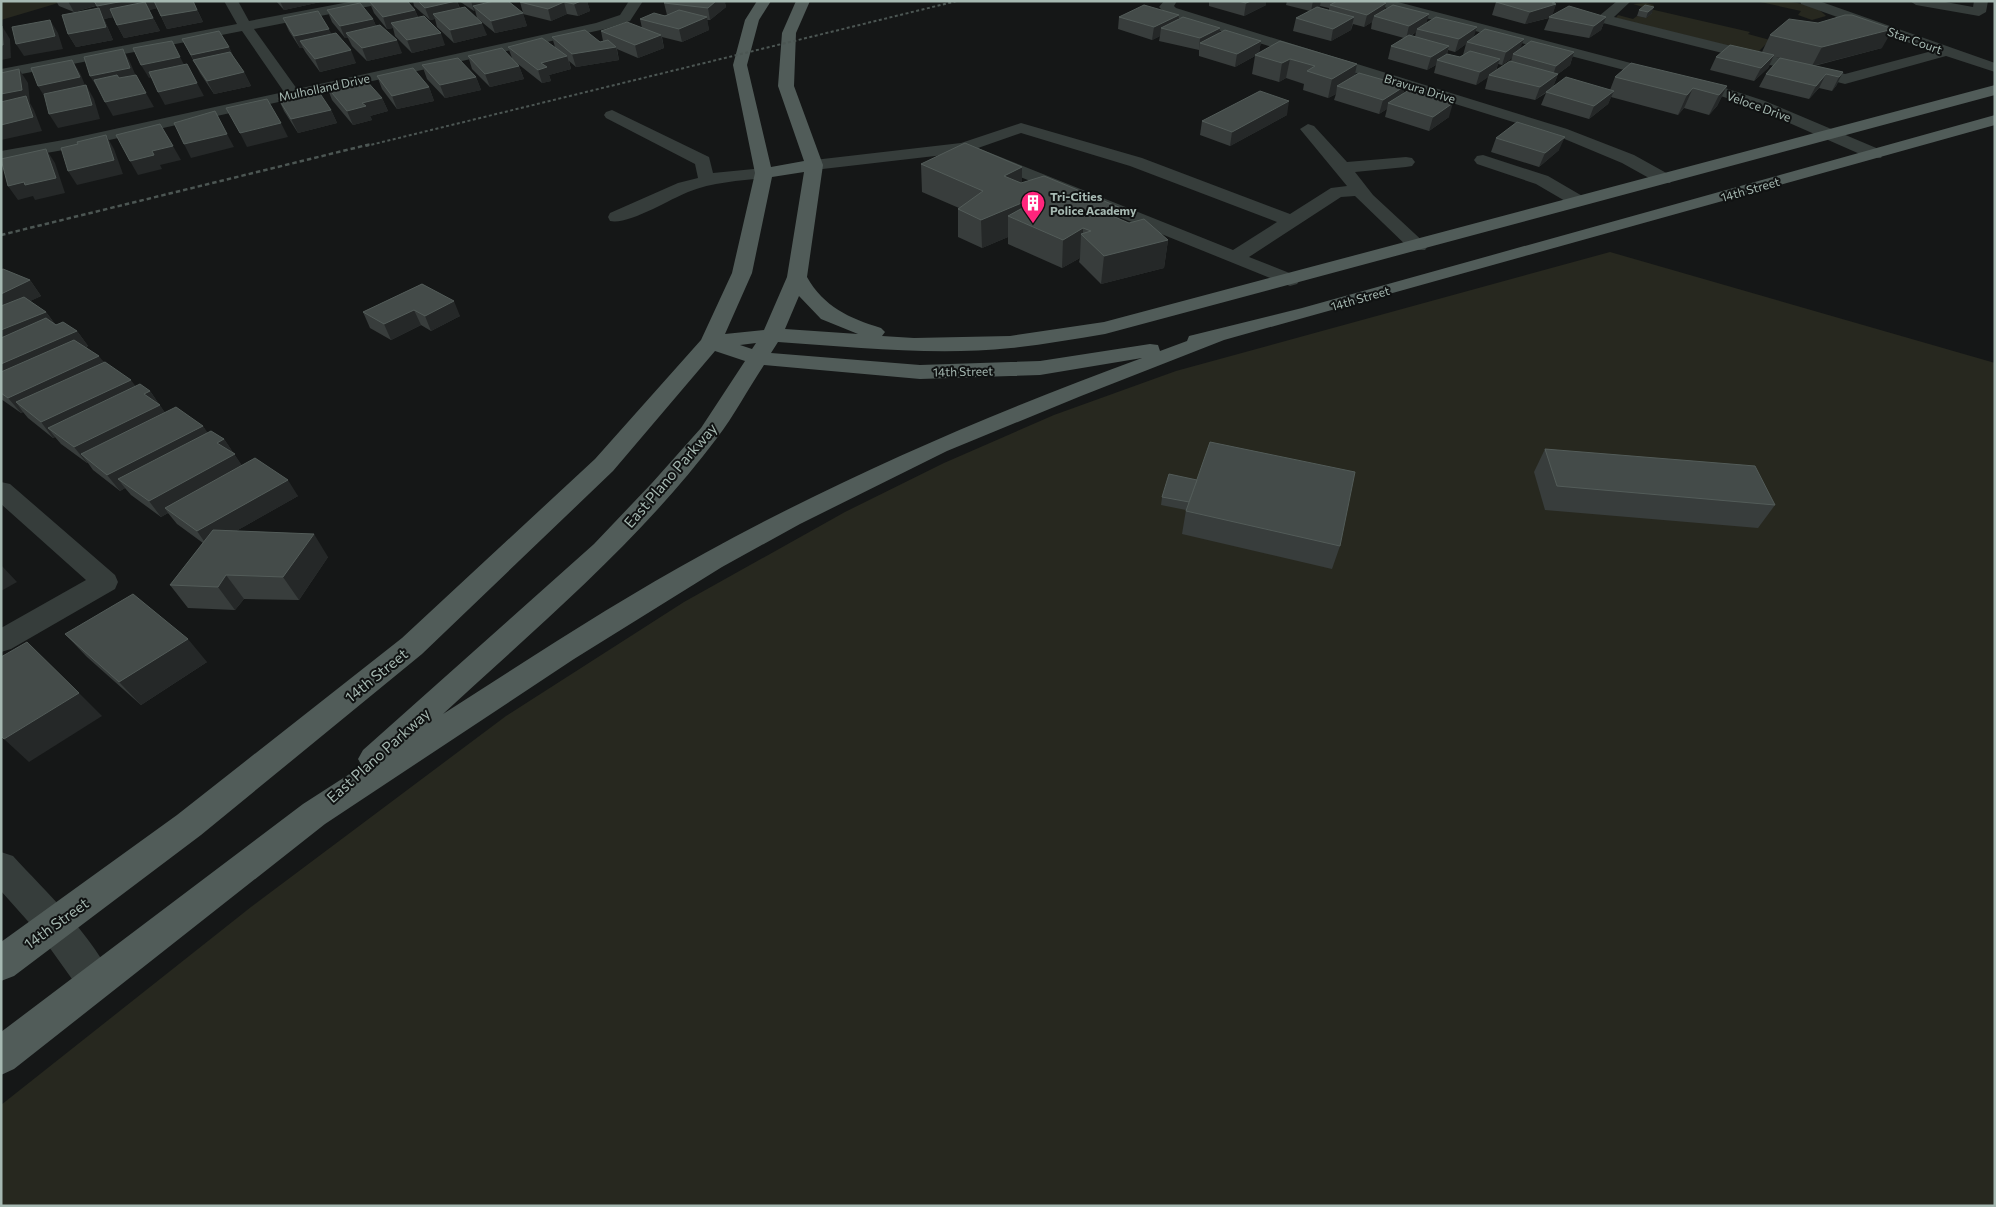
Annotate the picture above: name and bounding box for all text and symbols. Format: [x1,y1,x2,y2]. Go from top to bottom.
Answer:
street label: Star Court [1886,24,1944,56]
street label: Mulholland Drive [277,71,371,103]
street label: Bravura Drive [1383,71,1457,105]
street label: Veloce Drive [1725,88,1793,124]
street label: 14th Street [1719,174,1781,204]
place label: Tri-Cities Police Academy [1050,189,1137,217]
building icon: Tri-Cities Police Academy [1020,190,1046,224]
street label: 14th Street [1329,283,1391,313]
street label: 14th Street [933,363,993,379]
street label: East Plano Parkway [620,419,720,531]
street label: 14th Street [341,644,411,706]
street label: East Plano Parkway [323,704,434,806]
street label: 14th Street [20,894,92,952]

